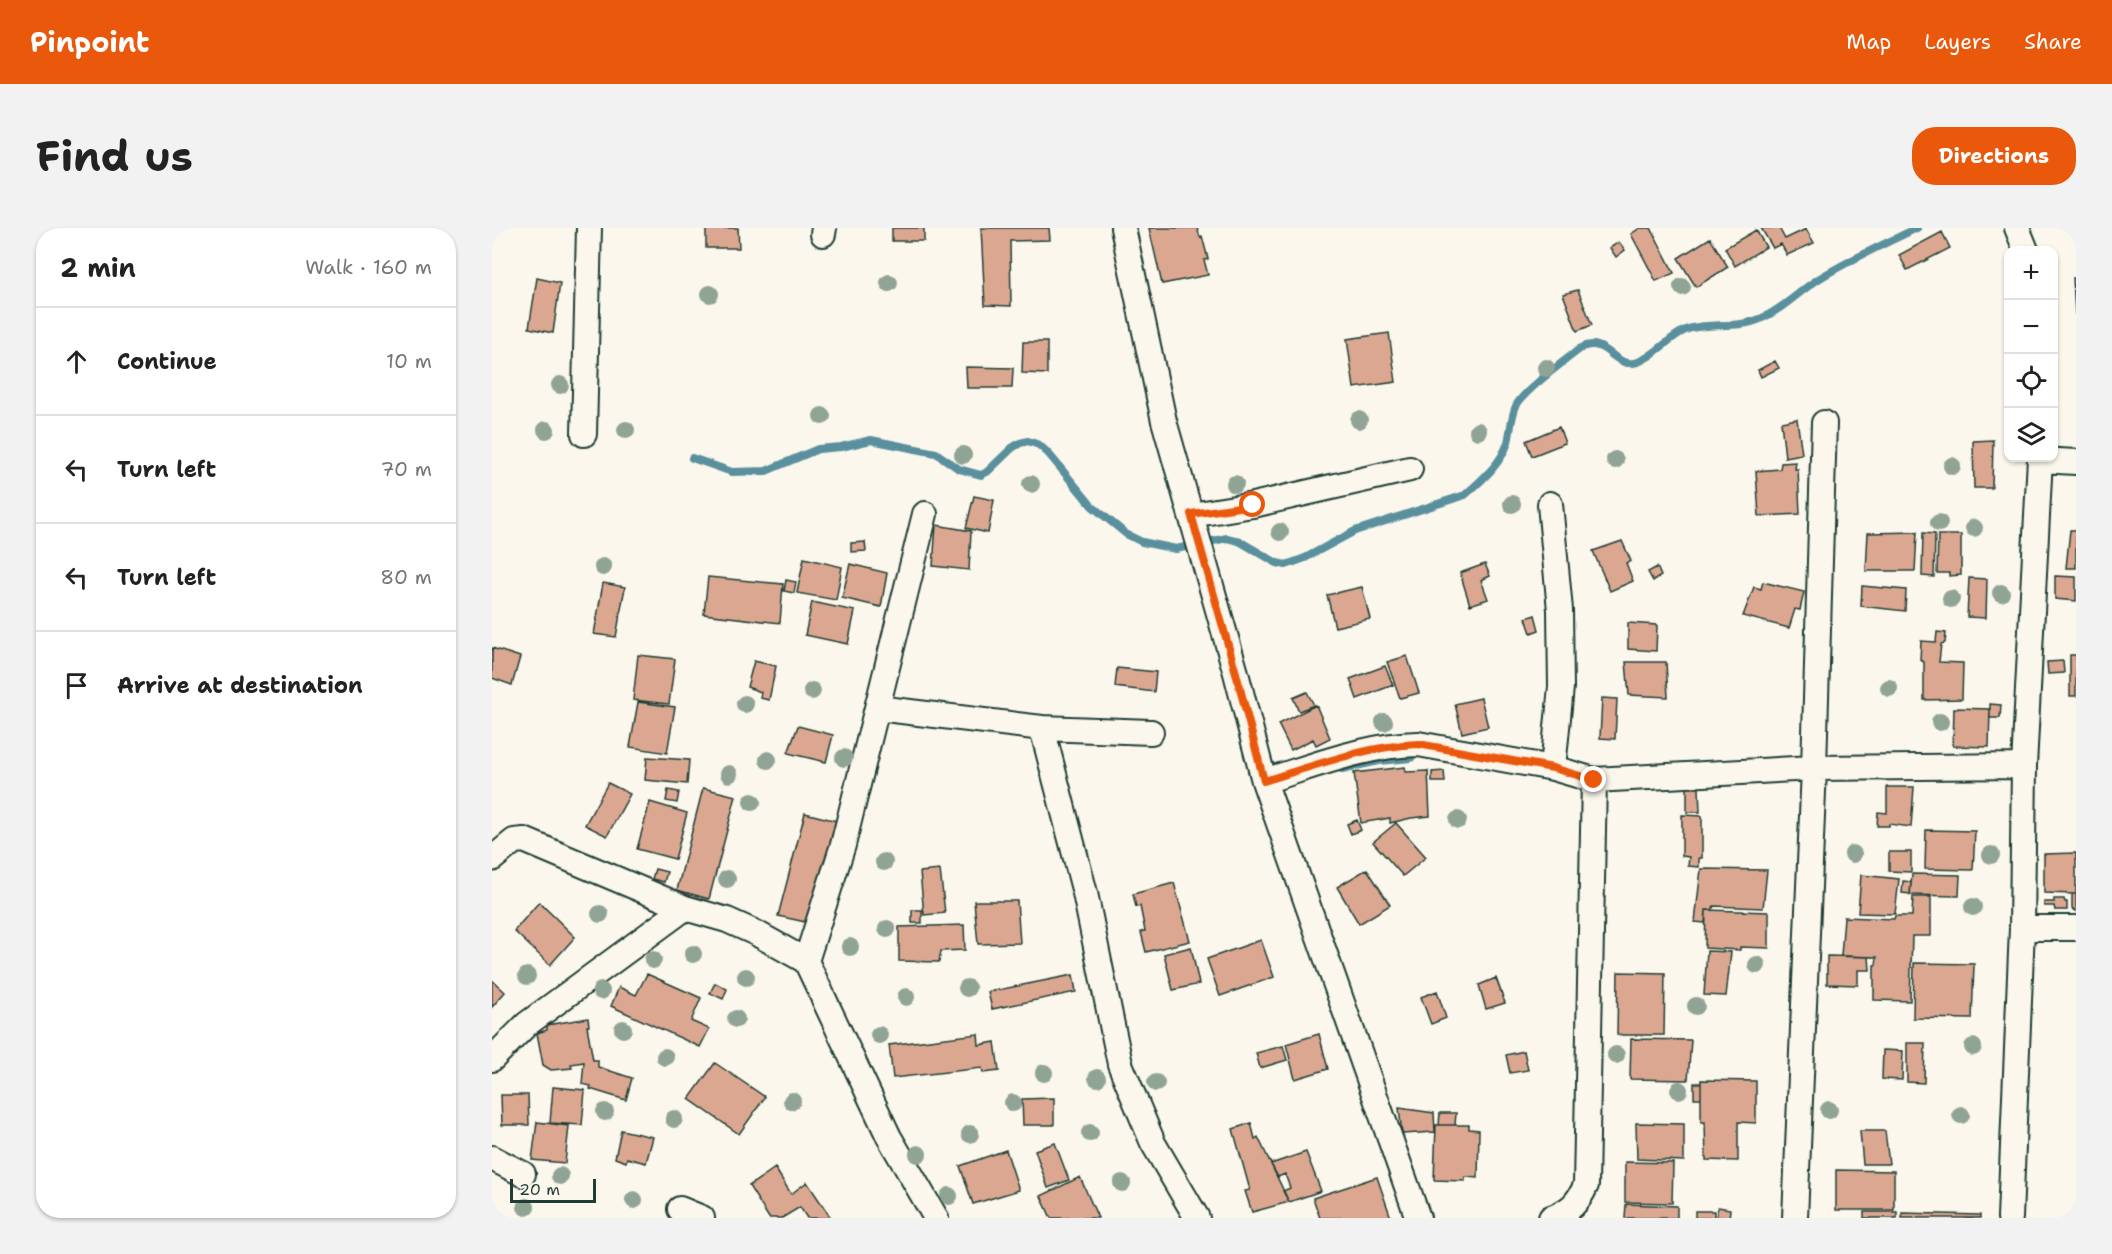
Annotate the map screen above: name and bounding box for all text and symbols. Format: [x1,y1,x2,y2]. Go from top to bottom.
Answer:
text: Pinpoint [30,23,149,61]
text: Map [1846,28,1891,56]
text: Layers [1924,28,1991,56]
text: Share [2024,28,2082,56]
button: Directions [1912,127,2076,185]
text: Find us [36,128,193,184]
map controls [2004,246,2058,462]
button: + [2004,246,2058,300]
text: 2 min [60,250,136,285]
text: Walk · 160 m [305,254,432,280]
button: − [2004,300,2058,354]
icon: ahead [60,345,93,378]
text: Continue [117,347,217,376]
text: 10 m [386,348,432,374]
button: locate [2004,354,2058,408]
button: layers [2004,408,2058,462]
icon: left [60,453,93,486]
text: Turn left [117,455,216,484]
text: 70 m [380,456,432,482]
route start [1239,491,1265,517]
icon: left [60,561,93,594]
text: Turn left [117,563,216,592]
text: 80 m [380,564,432,590]
icon: arrive [60,669,93,702]
text: Arrive at destination [117,671,363,700]
route end [1580,766,1606,792]
scale bar [510,1176,596,1204]
text: 20 m [519,1179,560,1200]

